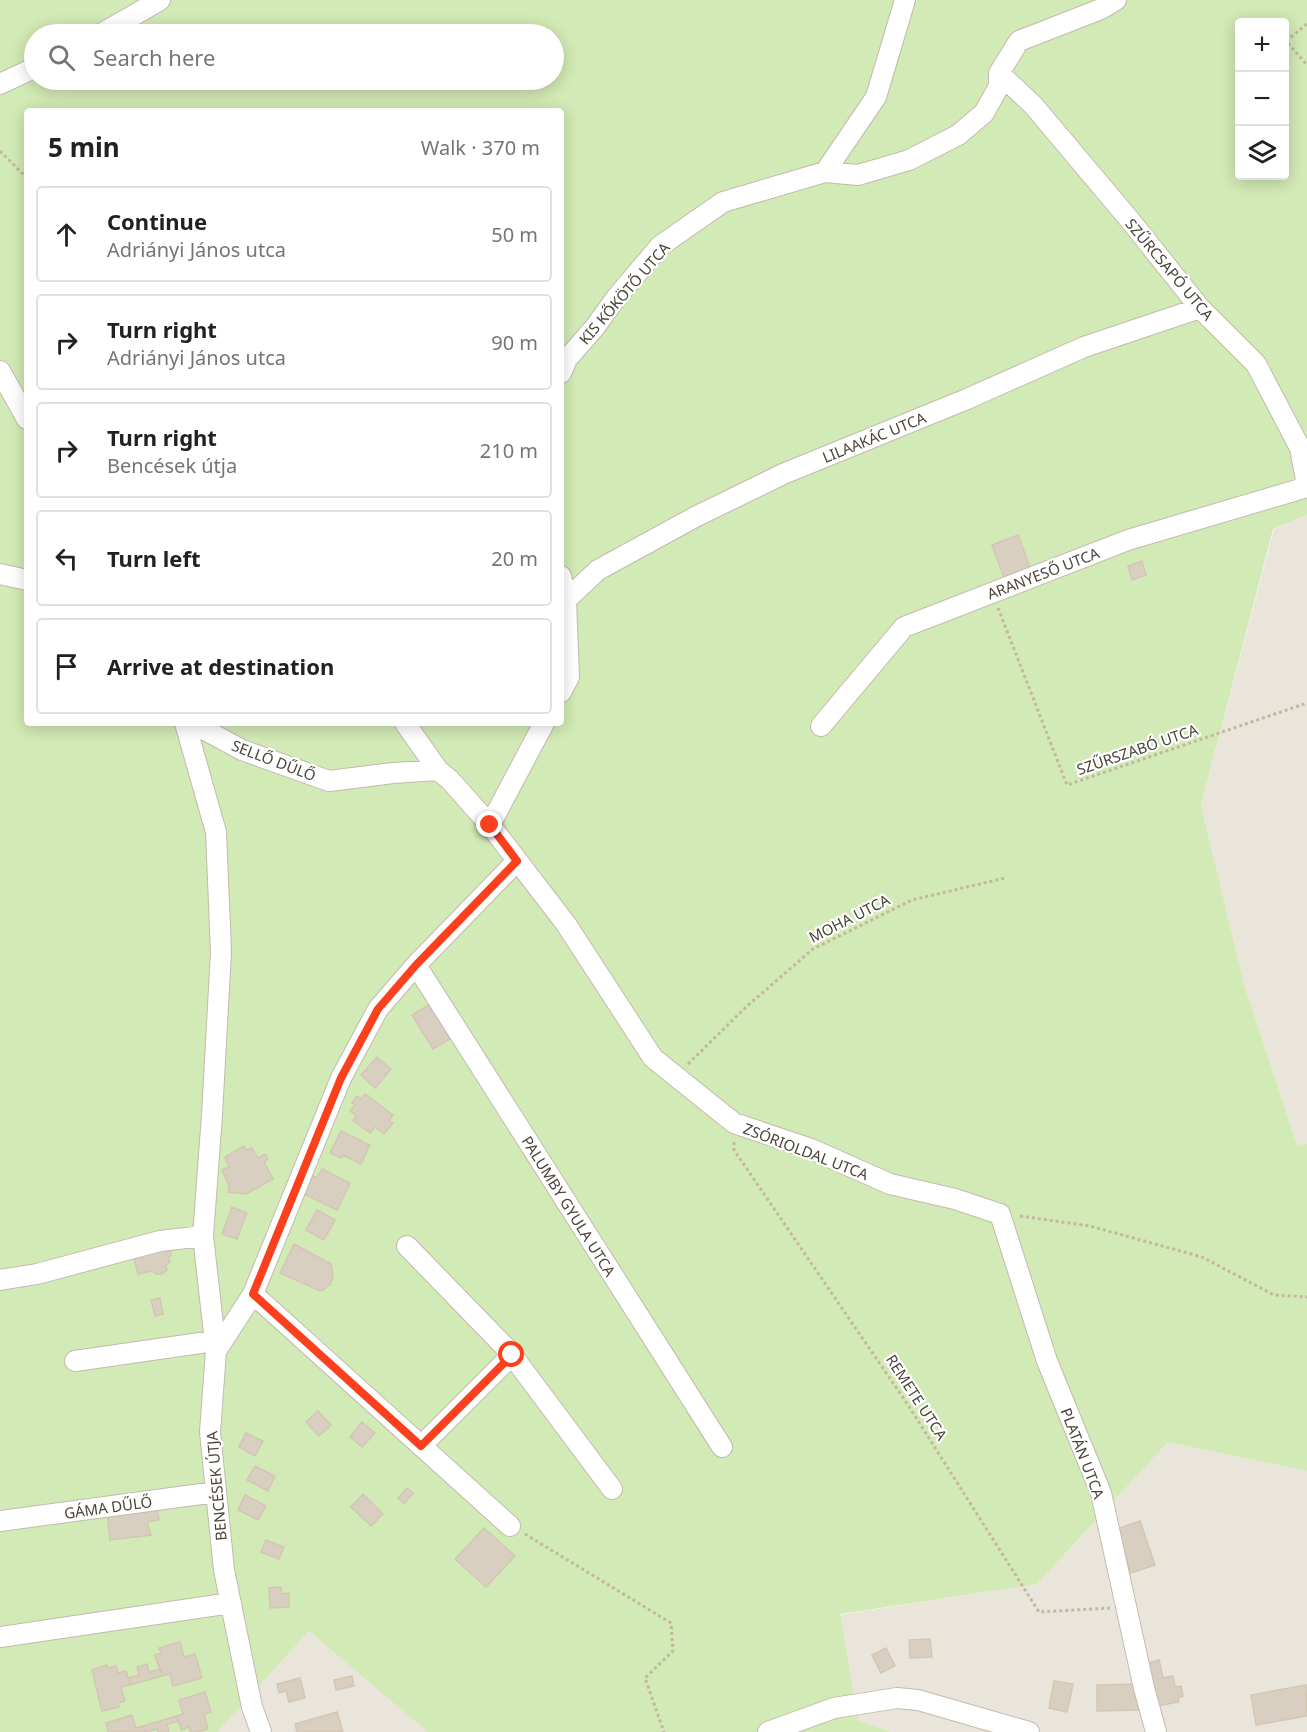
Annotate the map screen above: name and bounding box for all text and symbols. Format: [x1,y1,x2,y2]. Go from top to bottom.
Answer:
map controls [1235,18,1289,180]
button: + [1235,18,1289,72]
search box [24,24,564,90]
icon: search [45,41,78,74]
text: Search here [93,42,215,72]
button: − [1235,72,1289,126]
button: layers [1235,126,1289,180]
text: 5 min [48,129,120,165]
text: Walk · 370 m [421,134,540,161]
text: Continue [107,206,207,236]
street label: SZŰRCSAPÓ UTCA [1121,214,1219,324]
icon: ahead [50,218,83,251]
text: 50 m [491,221,538,248]
text: Adriányi János utca [107,236,286,263]
street label: KIS KŐKÖTŐ UTCA [574,237,674,348]
text: Turn right [107,314,217,344]
icon: right [50,326,83,359]
text: 90 m [491,329,538,356]
text: Adriányi János utca [107,344,286,371]
street label: LILAAKÁC UTCA [819,407,929,467]
text: Turn right [107,422,217,452]
icon: right [50,434,83,467]
text: 210 m [480,437,538,464]
text: Bencések útja [107,452,237,479]
icon: left [50,542,83,575]
street label: ARANYESŐ UTCA [984,542,1102,604]
text: Turn left [107,543,201,573]
text: 20 m [491,545,538,572]
icon: arrive [50,650,83,683]
text: Arrive at destination [107,651,334,681]
street label: SZŰRSZABÓ UTCA [1074,719,1201,779]
street label: SELLŐ DŰLŐ [229,735,319,785]
route end [476,811,502,837]
street label: MOHA UTCA [805,889,893,947]
street label: ZSÓRIOLDAL UTCA [741,1118,872,1184]
street label: PALUMBY GYULA UTCA [518,1132,621,1280]
route start [498,1341,524,1367]
street label: REMETE UTCA [882,1350,952,1444]
street label: PLATÁN UTCA [1057,1405,1110,1502]
street label: BENCÉSEK ÚTJA [201,1430,231,1542]
street label: GÁMA DŰLŐ [63,1491,153,1523]

